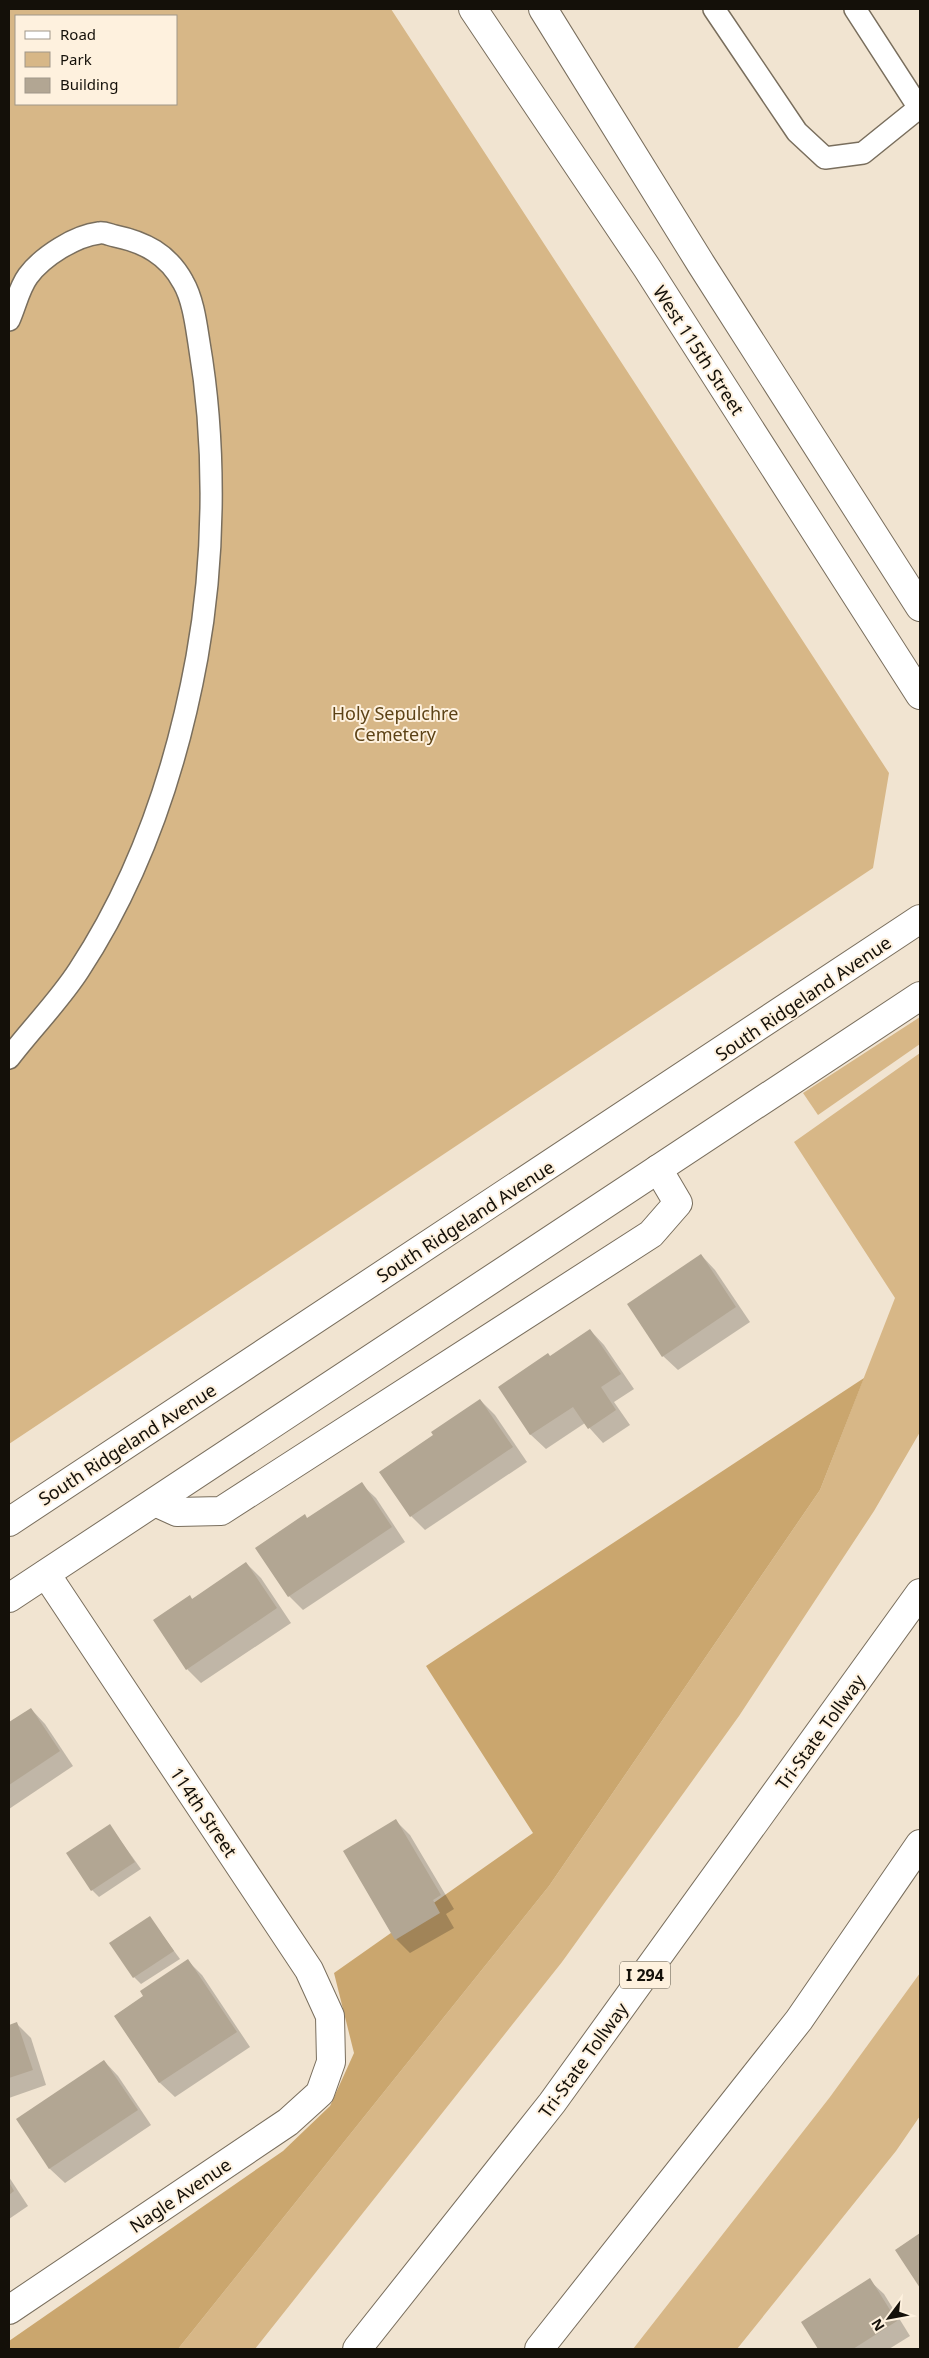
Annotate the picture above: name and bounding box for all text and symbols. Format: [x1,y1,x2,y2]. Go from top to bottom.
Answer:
legend [15,15,178,105]
text: Road [60,24,96,44]
text: Park [60,49,92,69]
text: Building [60,74,118,94]
street label: West 115th Street [648,281,750,420]
park label: Holy Sepulchre Cemetery [332,701,458,746]
street label: South Ridgeland Avenue [710,930,896,1066]
street label: South Ridgeland Avenue [372,1155,558,1287]
street label: South Ridgeland Avenue [34,1378,220,1510]
street label: Tri-State Tollway [770,1669,870,1795]
street label: 114th Street [165,1762,243,1862]
road number: I 294 [620,1962,670,1988]
street label: Tri-State Tollway [533,1997,633,2123]
street label: Nagle Avenue [125,2152,235,2238]
north arrow [864,2293,914,2343]
text: N [866,2315,889,2335]

